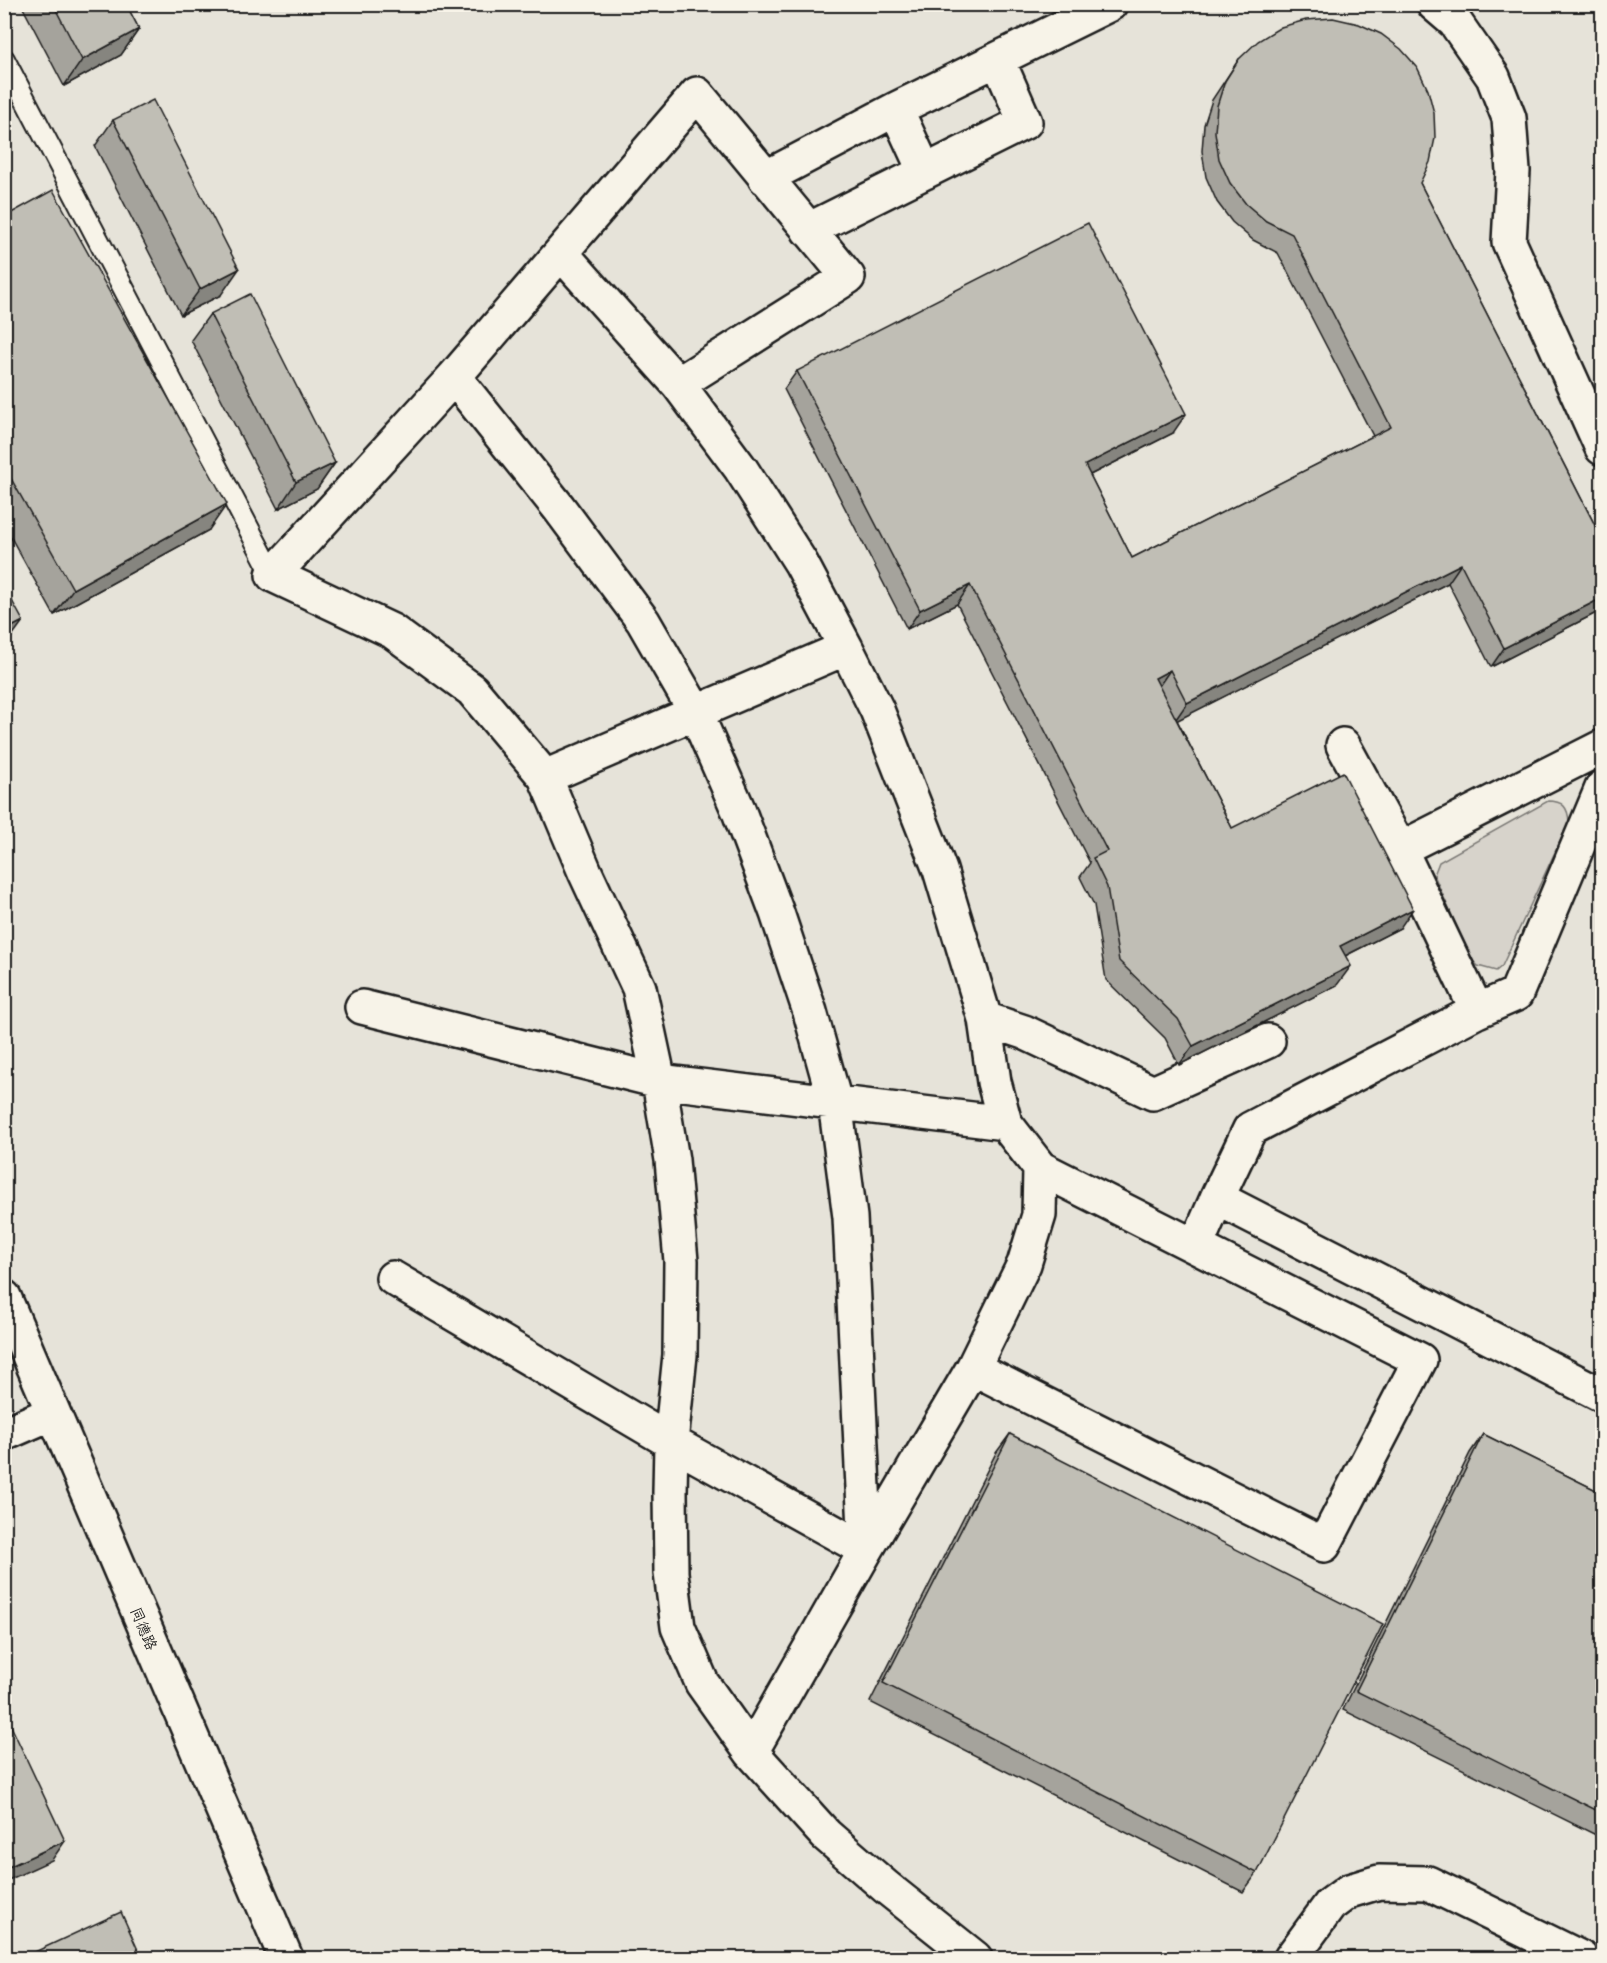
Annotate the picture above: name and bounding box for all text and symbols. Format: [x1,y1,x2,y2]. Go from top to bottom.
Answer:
street label: 同德路 [126,1603,164,1653]

